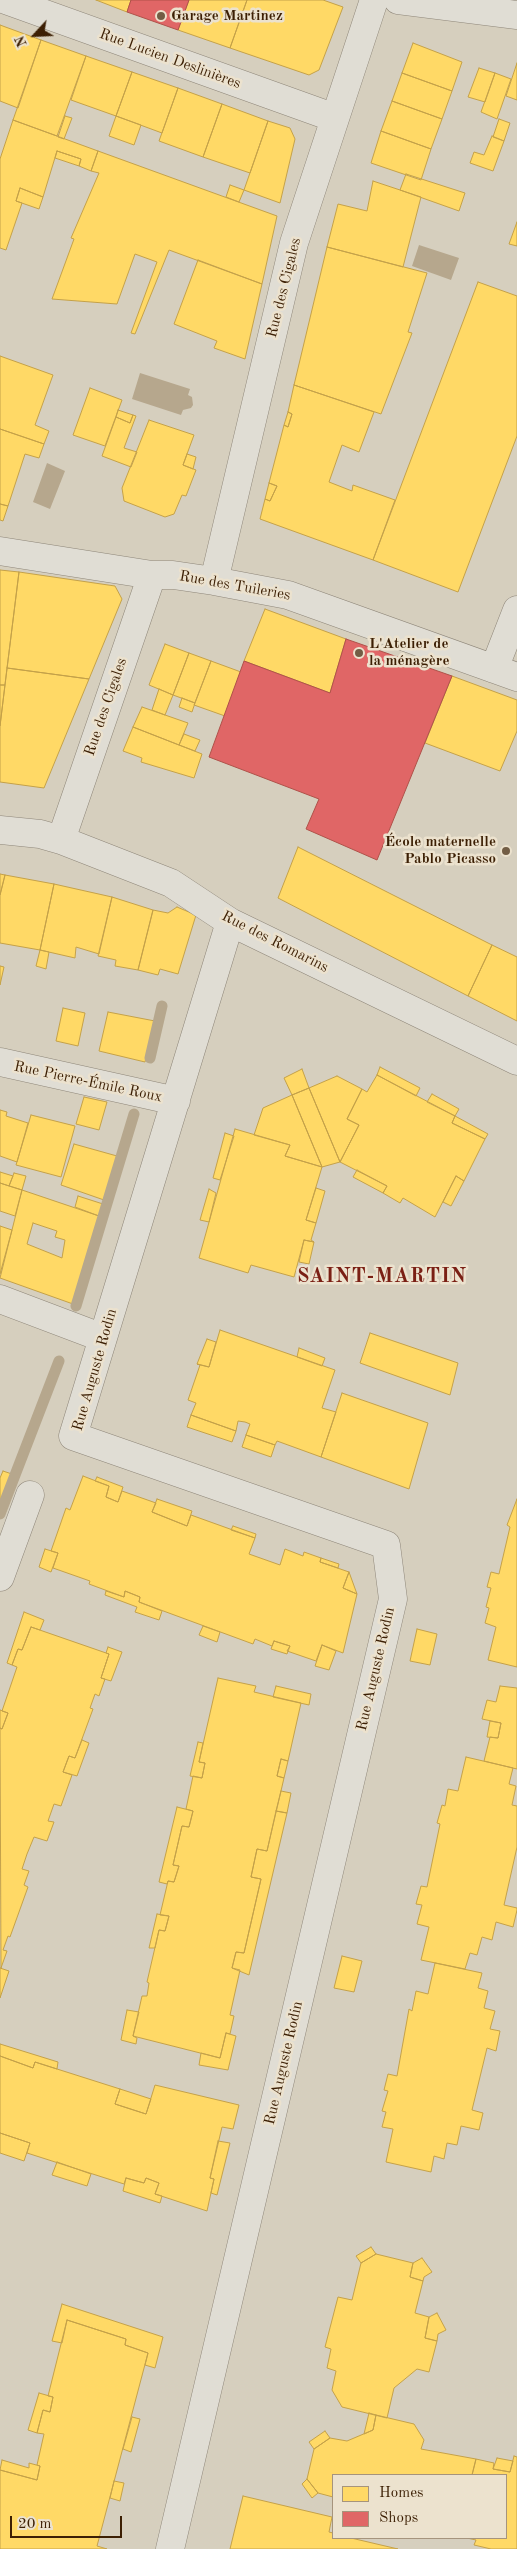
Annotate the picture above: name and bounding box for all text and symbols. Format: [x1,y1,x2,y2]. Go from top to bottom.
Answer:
place label: Garage Martinez [171,7,283,25]
north arrow [10,10,60,60]
marker: Garage Martinez [155,10,167,22]
street label: Rue Lucien Deslinières [97,25,243,93]
text: N [13,34,30,49]
street label: Rue des Cigales [263,236,305,340]
street label: Rue des Tuileries [178,567,292,605]
place label: L'Atelier de la ménagère [369,635,449,670]
marker: L'Atelier de la ménagère [353,647,365,659]
street label: Rue des Cigales [81,656,131,758]
place label: École maternelle Pablo Picasso [385,833,496,868]
marker: École maternelle Pablo Picasso [500,845,512,857]
street label: Rue des Romarins [219,907,331,977]
street label: Rue Pierre-Émile Roux [12,1057,164,1107]
district label: SAINT-MARTIN [295,1265,469,1289]
street label: Rue Auguste Rodin [69,1307,121,1433]
street label: Rue Auguste Rodin [353,1605,399,1733]
street label: Rue Auguste Rodin [261,1999,307,2127]
legend [332,2474,507,2539]
text: Homes [379,2486,424,2501]
scale bar [12,2506,125,2538]
text: Shops [379,2511,418,2526]
text: 20 m [18,2517,52,2532]

